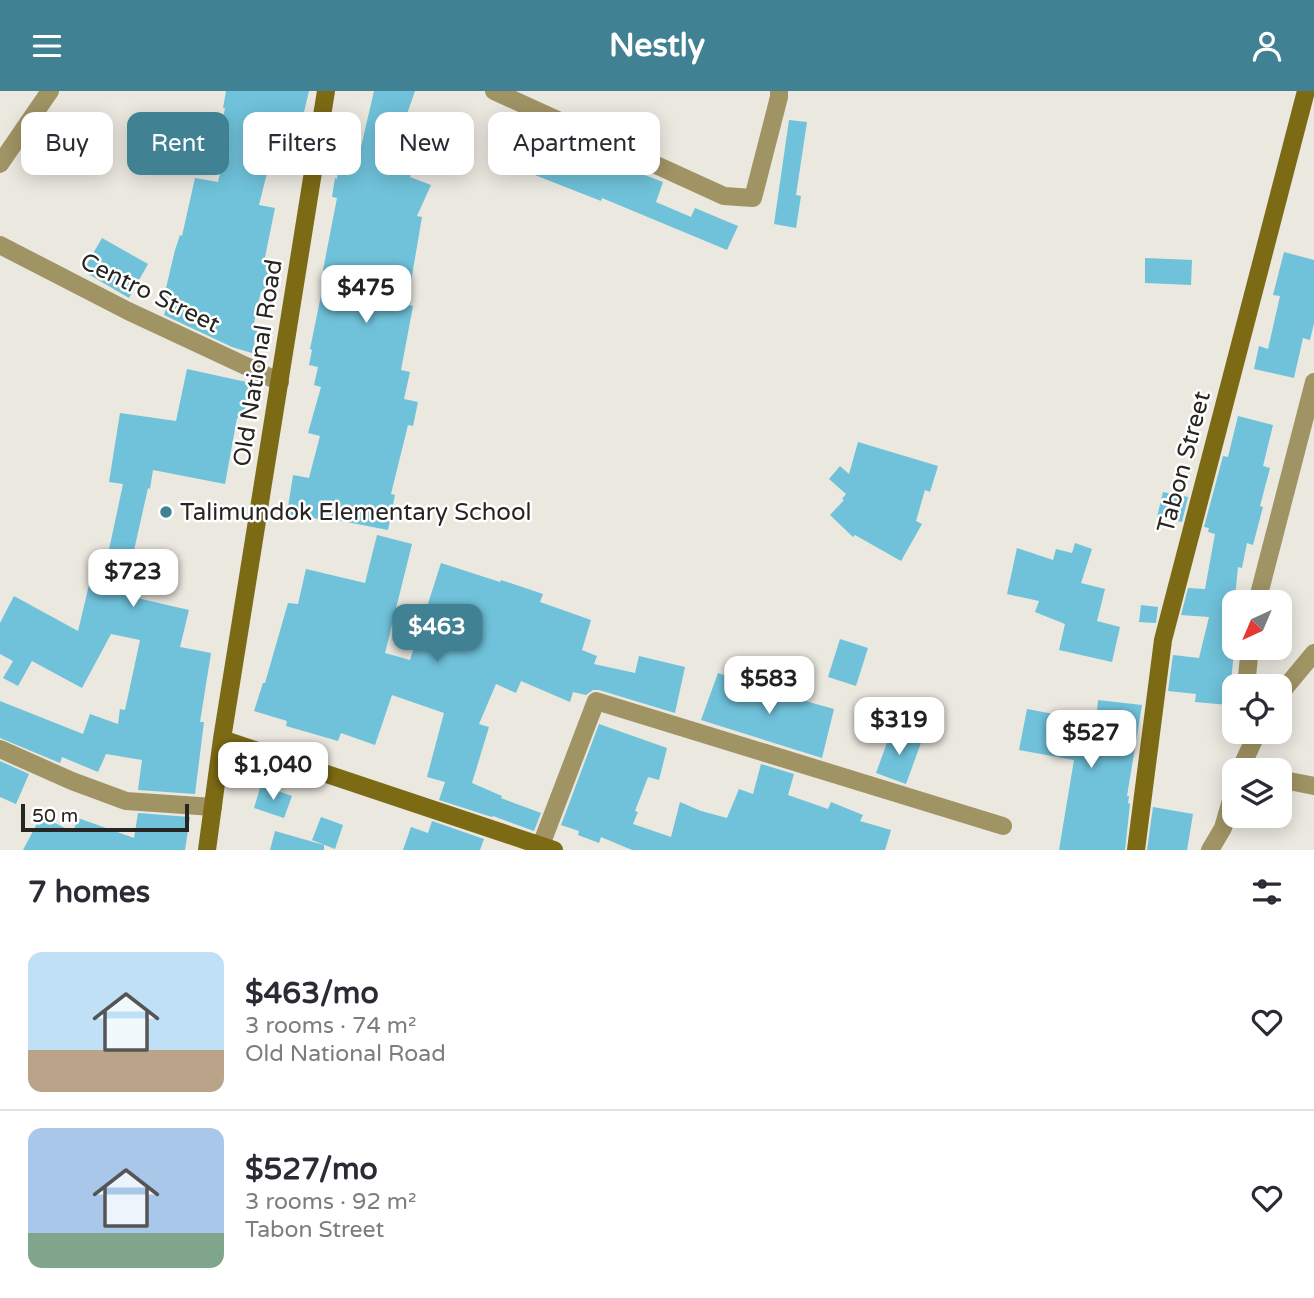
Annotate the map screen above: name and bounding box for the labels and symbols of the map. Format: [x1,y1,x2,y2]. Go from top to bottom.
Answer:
street label: Centro Street [75,247,225,339]
street label: Old National Road [227,257,289,469]
pin: $475 [325,265,407,325]
street label: Tabon Street [1151,388,1217,536]
place label: Talimundok Elementary School [180,498,532,527]
marker: Talimundok Elementary School [158,504,174,520]
pin: $723 [92,549,174,609]
north arrow [1222,590,1292,660]
pin: $463 [396,605,478,664]
pin: $583 [728,657,810,716]
pin: $319 [858,697,940,757]
pin: $527 [1050,711,1132,770]
pin: $1,040 [216,743,330,802]
scale bar [21,801,189,833]

